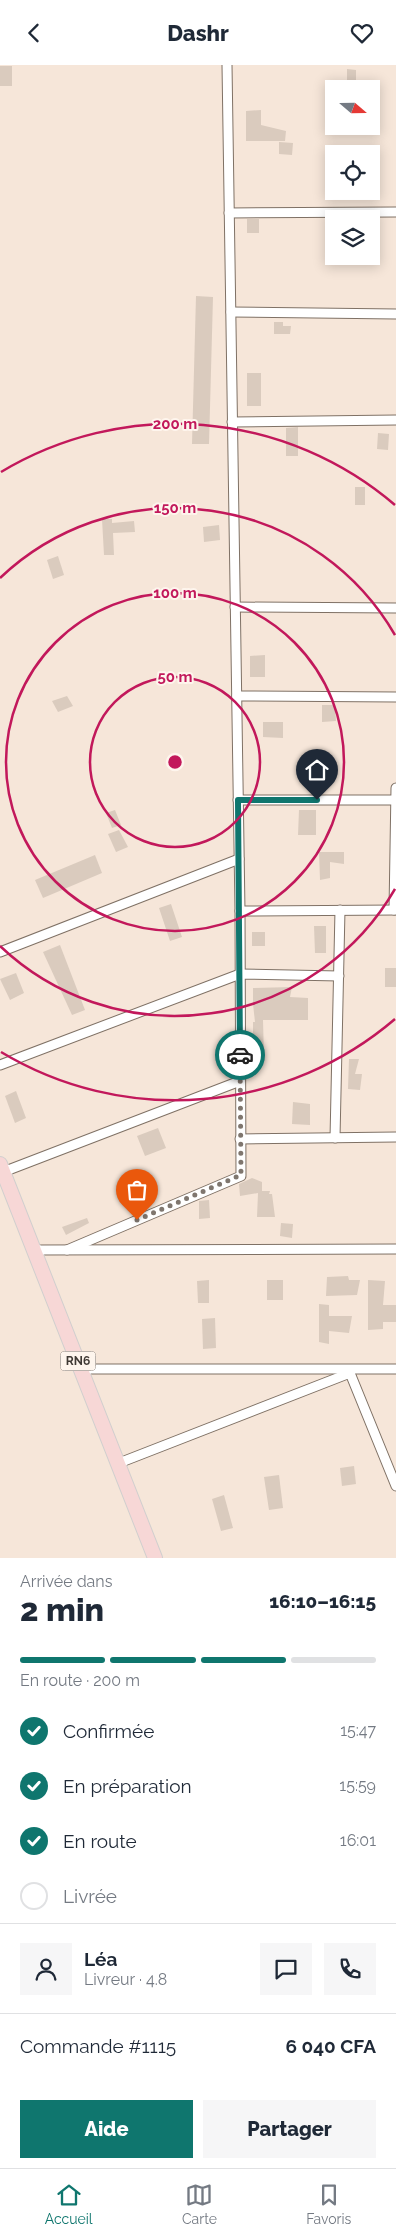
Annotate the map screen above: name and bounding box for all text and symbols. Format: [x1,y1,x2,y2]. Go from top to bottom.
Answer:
icon: back [20,19,48,47]
icon: heart [348,19,376,47]
text: Dashr [167,20,229,46]
north arrow [325,80,380,135]
map controls [325,80,380,265]
button: locate [325,145,380,200]
button: layers [325,210,380,265]
text: 200 m [153,415,197,433]
text: 150 m [154,499,196,517]
text: 100 m [153,584,197,602]
text: 50 m [157,668,193,686]
pin [296,749,338,800]
centre of rings [166,753,184,771]
icon: home [303,756,331,784]
courier [215,1030,265,1080]
icon: car [226,1041,254,1069]
pin [116,1169,158,1220]
icon: bag [123,1176,151,1204]
road number: RN6 [60,1351,96,1370]
text: Arrivée dans [20,1572,112,1591]
text: 16:10–16:15 [269,1590,376,1612]
text: 2 min [20,1591,104,1628]
text: En route · 200 m [20,1671,140,1690]
icon: check [20,1717,48,1745]
text: Confirmée [63,1720,154,1742]
text: 15:47 [340,1721,376,1740]
icon: check [20,1772,48,1800]
text: En préparation [63,1775,192,1797]
text: 15:59 [339,1776,376,1795]
icon: check [20,1827,48,1855]
text: En route [63,1830,137,1852]
text: 16:01 [340,1831,376,1850]
text: Livrée [63,1885,117,1907]
button: person [20,1943,72,1995]
button: chat [260,1943,312,1995]
button: phone [324,1943,376,1995]
text: Léa [84,1948,117,1970]
text: Livreur · 4.8 [84,1970,167,1989]
text: Commande #1115 [20,2035,176,2057]
text: 6 040 CFA [285,2035,376,2057]
button: Aide [20,2100,193,2158]
button: Partager [203,2100,376,2158]
tab: Accueil [45,2181,93,2227]
tab: Carte [182,2181,217,2227]
tab: Favoris [306,2181,351,2227]

